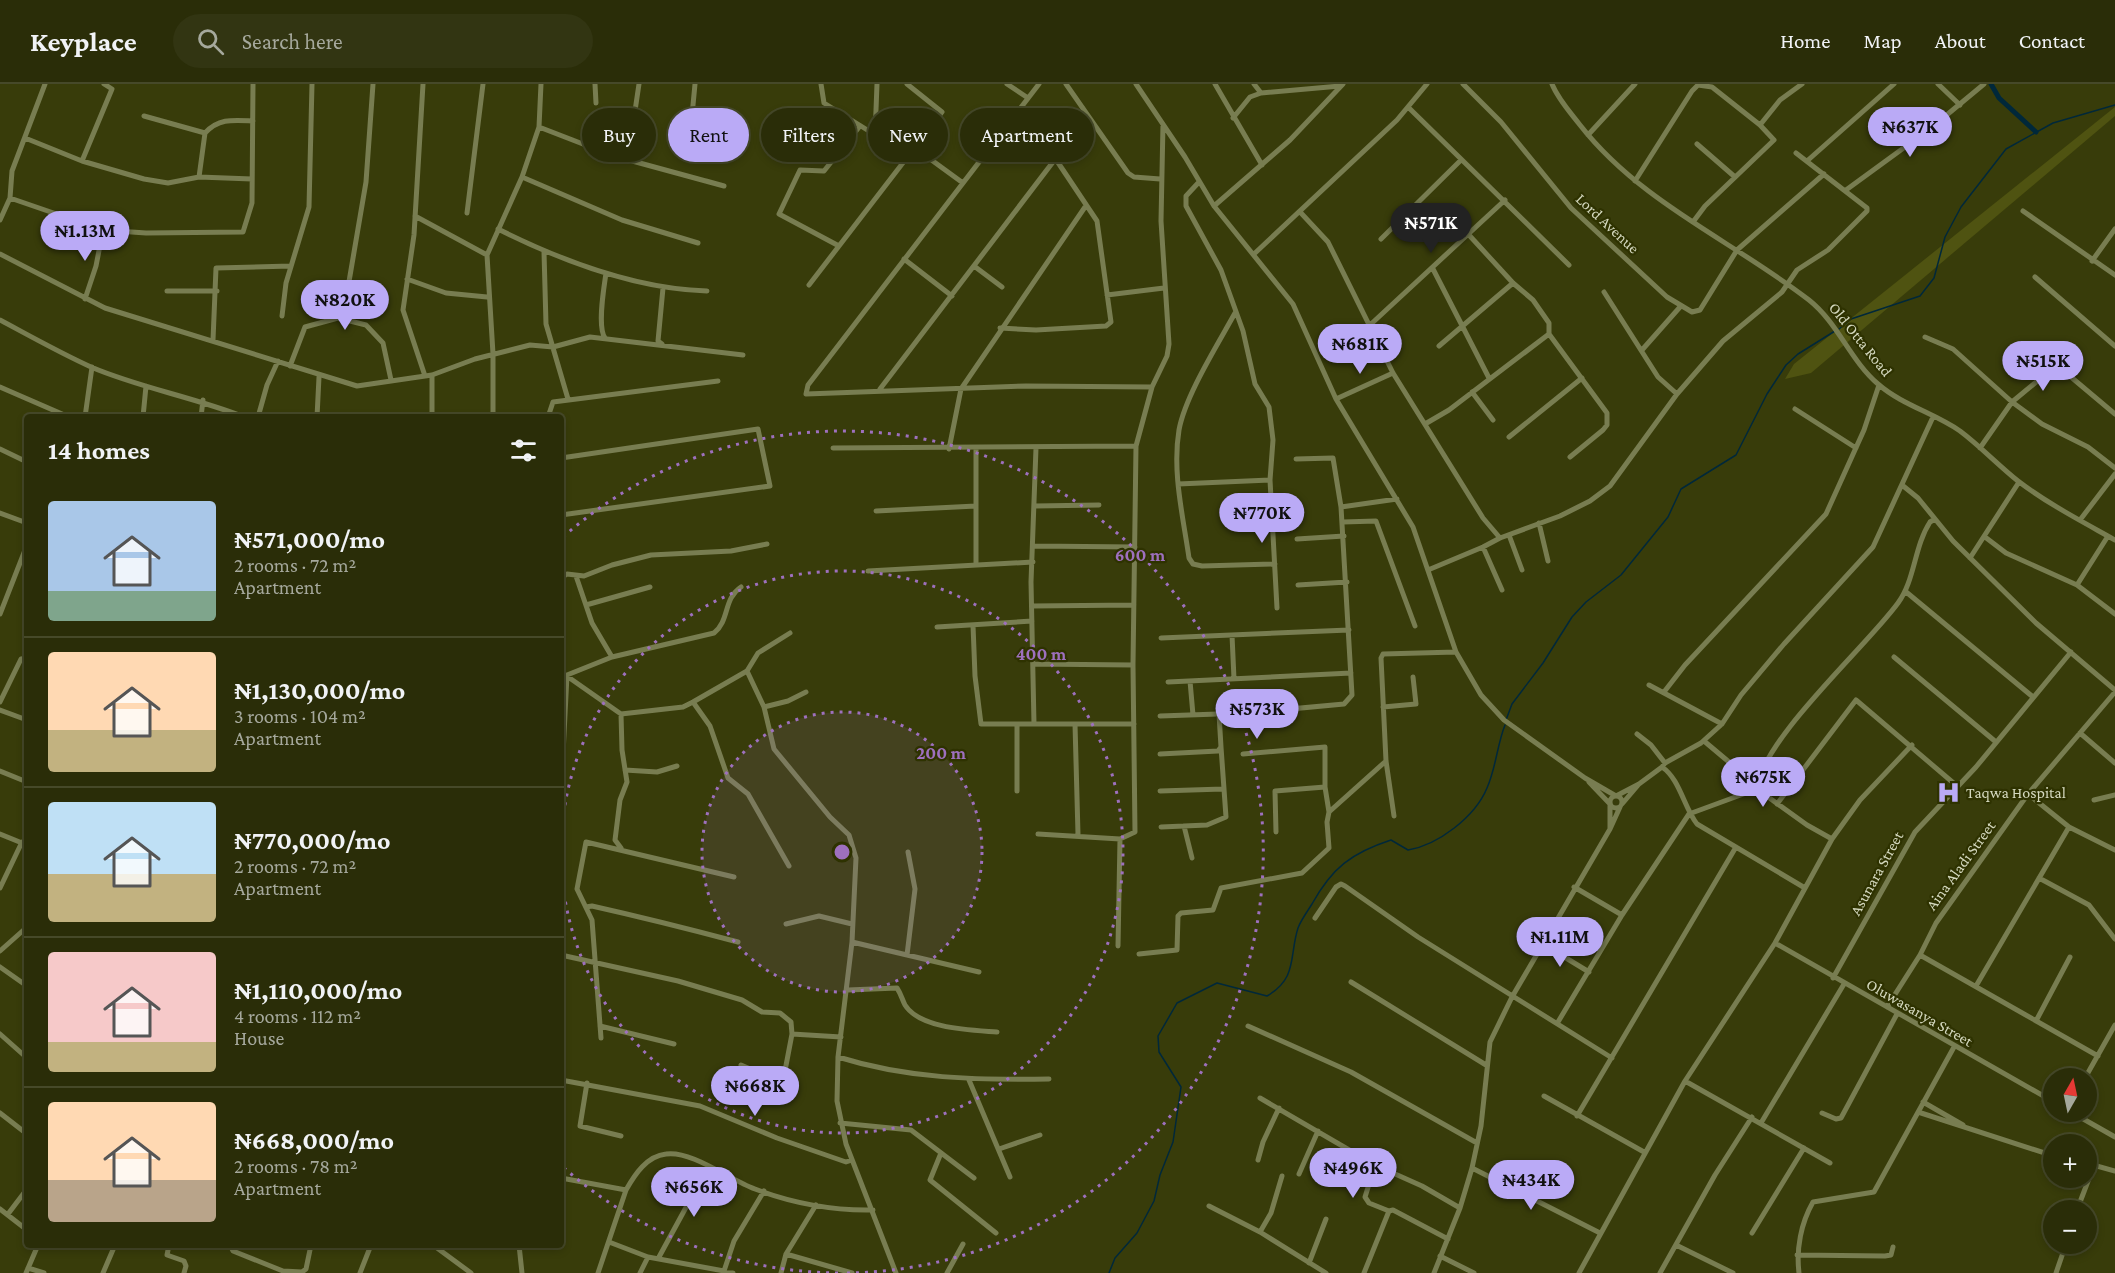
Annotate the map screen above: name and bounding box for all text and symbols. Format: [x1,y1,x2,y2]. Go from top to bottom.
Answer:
search box [173,14,593,68]
icon: search [194,25,227,58]
text: Keyplace [30,26,137,57]
text: Search here [242,29,343,54]
text: Home [1780,29,1830,53]
text: Map [1863,29,1902,53]
text: About [1935,29,1986,53]
text: Contact [2019,29,2085,53]
pin: ₦637K [1868,107,1952,158]
chip: Buy [582,108,656,162]
chip: Rent [668,108,749,162]
chip: Filters [761,108,856,162]
chip: New [868,108,948,162]
chip: Apartment [960,108,1094,162]
text: ₦637K [1882,115,1938,137]
street label: Lord Avenue [1573,190,1643,257]
pin: ₦571K [1389,203,1473,254]
pin: ₦1.13M [36,211,134,262]
text: ₦571K [1405,211,1457,233]
text: ₦1.13M [54,219,116,241]
pin: ₦820K [303,280,387,331]
text: ₦820K [315,288,375,310]
street label: Old Otta Road [1826,299,1896,380]
pin: ₦681K [1318,324,1402,375]
text: ₦681K [1332,332,1388,354]
pin: ₦515K [2001,341,2085,392]
text: ₦515K [2016,349,2070,371]
icon: filters [507,434,540,467]
text: 14 homes [48,436,150,465]
pin: ₦770K [1220,493,1304,544]
text: ₦770K [1233,501,1291,523]
icon: home [96,525,168,597]
text: ₦571,000/mo [234,525,385,554]
text: 600 m [1115,545,1166,565]
text: 2 rooms · 72 m² [234,554,356,576]
text: Apartment [234,576,321,598]
text: 400 m [1016,644,1067,664]
icon: home [96,676,168,748]
text: ₦1,130,000/mo [234,676,405,705]
pin: ₦573K [1215,689,1299,740]
text: ₦573K [1230,697,1284,719]
text: 3 rooms · 104 m² [234,705,366,727]
text: Apartment [234,727,321,749]
text: 200 m [916,743,967,763]
pin: ₦675K [1721,757,1805,808]
text: ₦675K [1735,765,1791,787]
hospital icon: Taqwa Hospital [1935,779,1961,805]
place label: Taqwa Hospital [1966,784,2066,802]
street label: Aina Aladi Street [1922,817,1999,913]
icon: home [96,826,168,898]
text: ₦770,000/mo [234,826,391,855]
street label: Asunara Street [1846,828,1907,918]
centre of rings [832,842,852,862]
text: 2 rooms · 72 m² [234,855,356,877]
text: Apartment [234,877,321,899]
pin: ₦1.11M [1511,917,1609,968]
text: ₦1.11M [1531,925,1589,947]
street label: Oluwasanya Street [1863,975,1977,1051]
icon: home [96,976,168,1048]
text: ₦1,110,000/mo [234,976,402,1005]
text: 4 rooms · 112 m² [234,1005,361,1027]
text: House [234,1027,284,1049]
pin: ₦668K [713,1066,797,1117]
north arrow [2043,1068,2097,1122]
map controls [2043,1068,2097,1254]
text: ₦668K [725,1074,785,1096]
icon: home [96,1126,168,1198]
text: ₦668,000/mo [234,1126,394,1155]
button: + [2043,1134,2097,1188]
pin: ₦496K [1311,1148,1395,1199]
text: 2 rooms · 78 m² [234,1155,358,1177]
text: ₦496K [1324,1156,1382,1178]
pin: ₦434K [1489,1160,1573,1211]
pin: ₦656K [652,1167,736,1218]
text: ₦434K [1502,1168,1560,1190]
text: ₦656K [665,1175,723,1197]
text: Apartment [234,1177,321,1199]
button: − [2043,1200,2097,1254]

